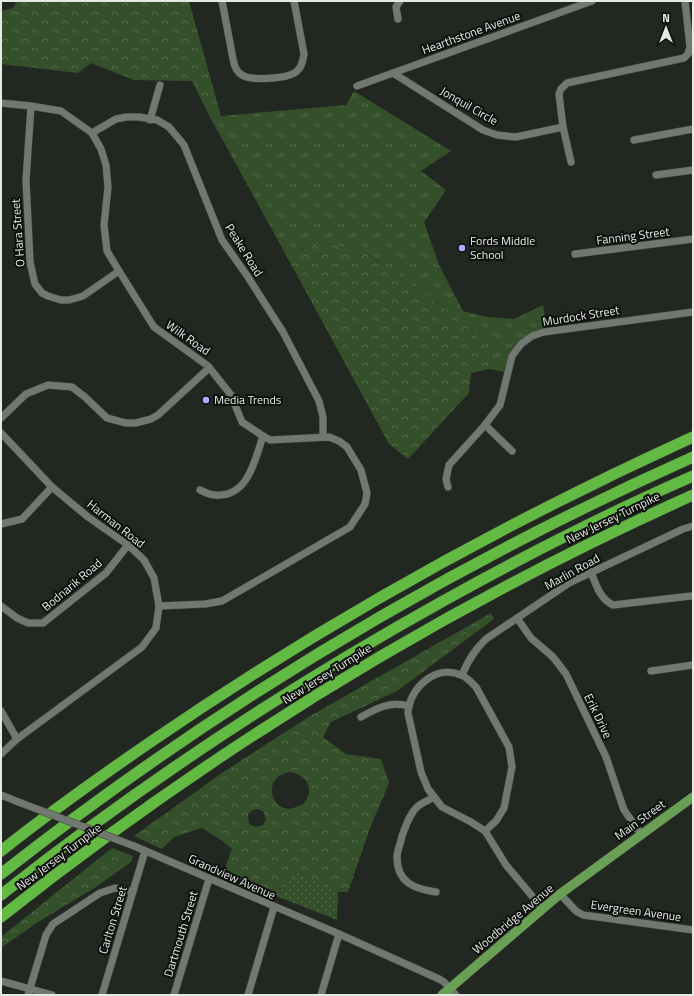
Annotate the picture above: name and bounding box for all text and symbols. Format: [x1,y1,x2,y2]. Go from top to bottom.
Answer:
street label: Hearthstone Avenue [419,6,523,59]
north arrow [646,8,686,48]
text: N [662,10,670,26]
street label: Jonquil Circle [437,81,502,130]
street label: O Hara Street [6,197,29,268]
street label: Peake Road [221,220,268,280]
street label: Fanning Street [595,221,671,249]
place label: Fords Middle School [470,231,535,264]
marker: Fords Middle School [457,243,467,253]
street label: Murdock Street [541,300,622,331]
street label: Wilk Road [162,315,214,360]
place label: Media Trends [214,390,282,409]
marker: Media Trends [201,395,211,405]
street label: New Jersey Turnpike [563,487,663,549]
street label: Harman Road [83,495,149,552]
street label: Marlin Road [541,549,603,595]
street label: Bodnarik Road [37,554,106,616]
street label: New Jersey Turnpike [278,638,375,709]
street label: Erik Drive [579,690,618,742]
street label: Main Street [610,794,670,845]
street label: New Jersey Turnpike [12,818,105,895]
street label: Grandview Avenue [185,849,279,904]
street label: Woodbridge Avenue [468,879,558,958]
street label: Carlton Street [93,883,132,956]
street label: Dartmouth Street [158,888,203,979]
street label: Evergreen Avenue [590,895,683,926]

